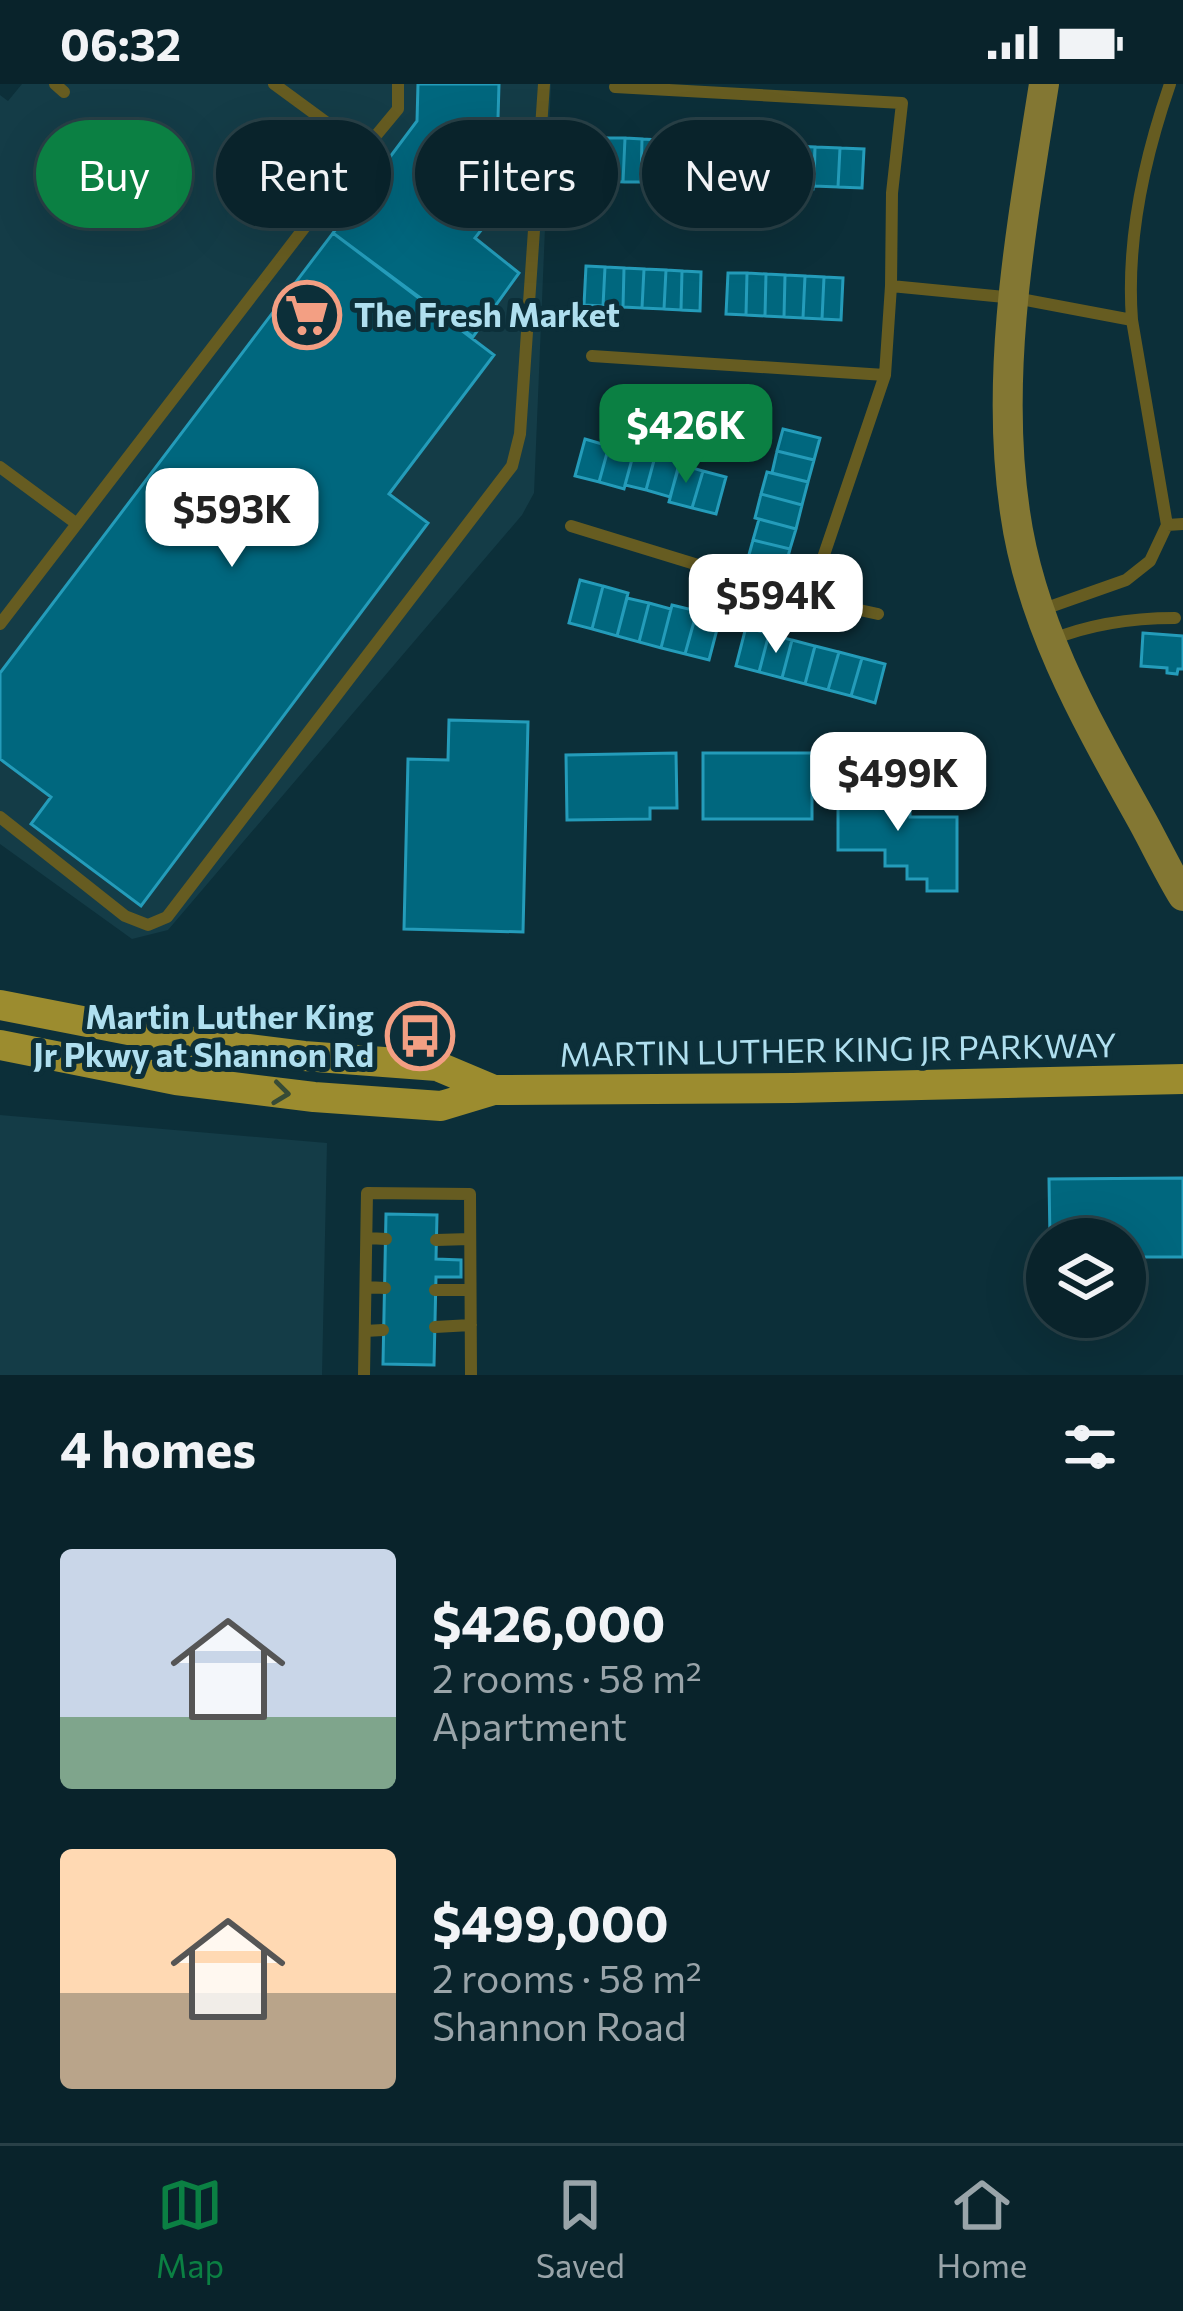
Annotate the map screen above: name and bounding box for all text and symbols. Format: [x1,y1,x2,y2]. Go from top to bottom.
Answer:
text: 06:32 [60,15,181,70]
chip: Buy [36,120,192,228]
chip: Rent [216,120,391,228]
chip: Filters [415,120,618,228]
chip: New [642,120,813,228]
supermarket icon: The Fresh Market [272,280,342,350]
place label: The Fresh Market [354,293,620,334]
pin: $426K [602,384,770,486]
text: $426K [626,399,746,447]
pin: $593K [148,468,316,570]
text: $593K [173,483,291,531]
pin: $594K [692,554,860,656]
text: $594K [716,569,836,617]
pin: $499K [814,732,982,834]
text: $499K [837,747,959,795]
place label: Martin Luther King Jr Pkwy at Shannon Rd [33,995,374,1074]
bus stop icon: Martin Luther King Jr Pkwy at Shannon Rd [385,1001,455,1071]
street label: MARTIN LUTHER KING JR PARKWAY [559,1023,1117,1074]
one-way arrow [271,1080,290,1106]
map controls [1026,1218,1146,1338]
button: layers [1026,1218,1146,1338]
icon: filters [1057,1414,1123,1480]
text: 4 homes [60,1416,256,1479]
text: $426,000 [432,1590,665,1653]
icon: home [156,1597,300,1741]
text: 2 rooms · 58 m² [432,1653,702,1701]
text: Apartment [432,1701,627,1749]
text: $499,000 [432,1890,669,1953]
icon: home [156,1897,300,2041]
text: 2 rooms · 58 m² [432,1953,702,2001]
text: Shannon Road [432,2001,687,2049]
tab: Map [156,2172,224,2285]
tab: Saved [536,2172,625,2285]
tab: Home [936,2172,1027,2285]

